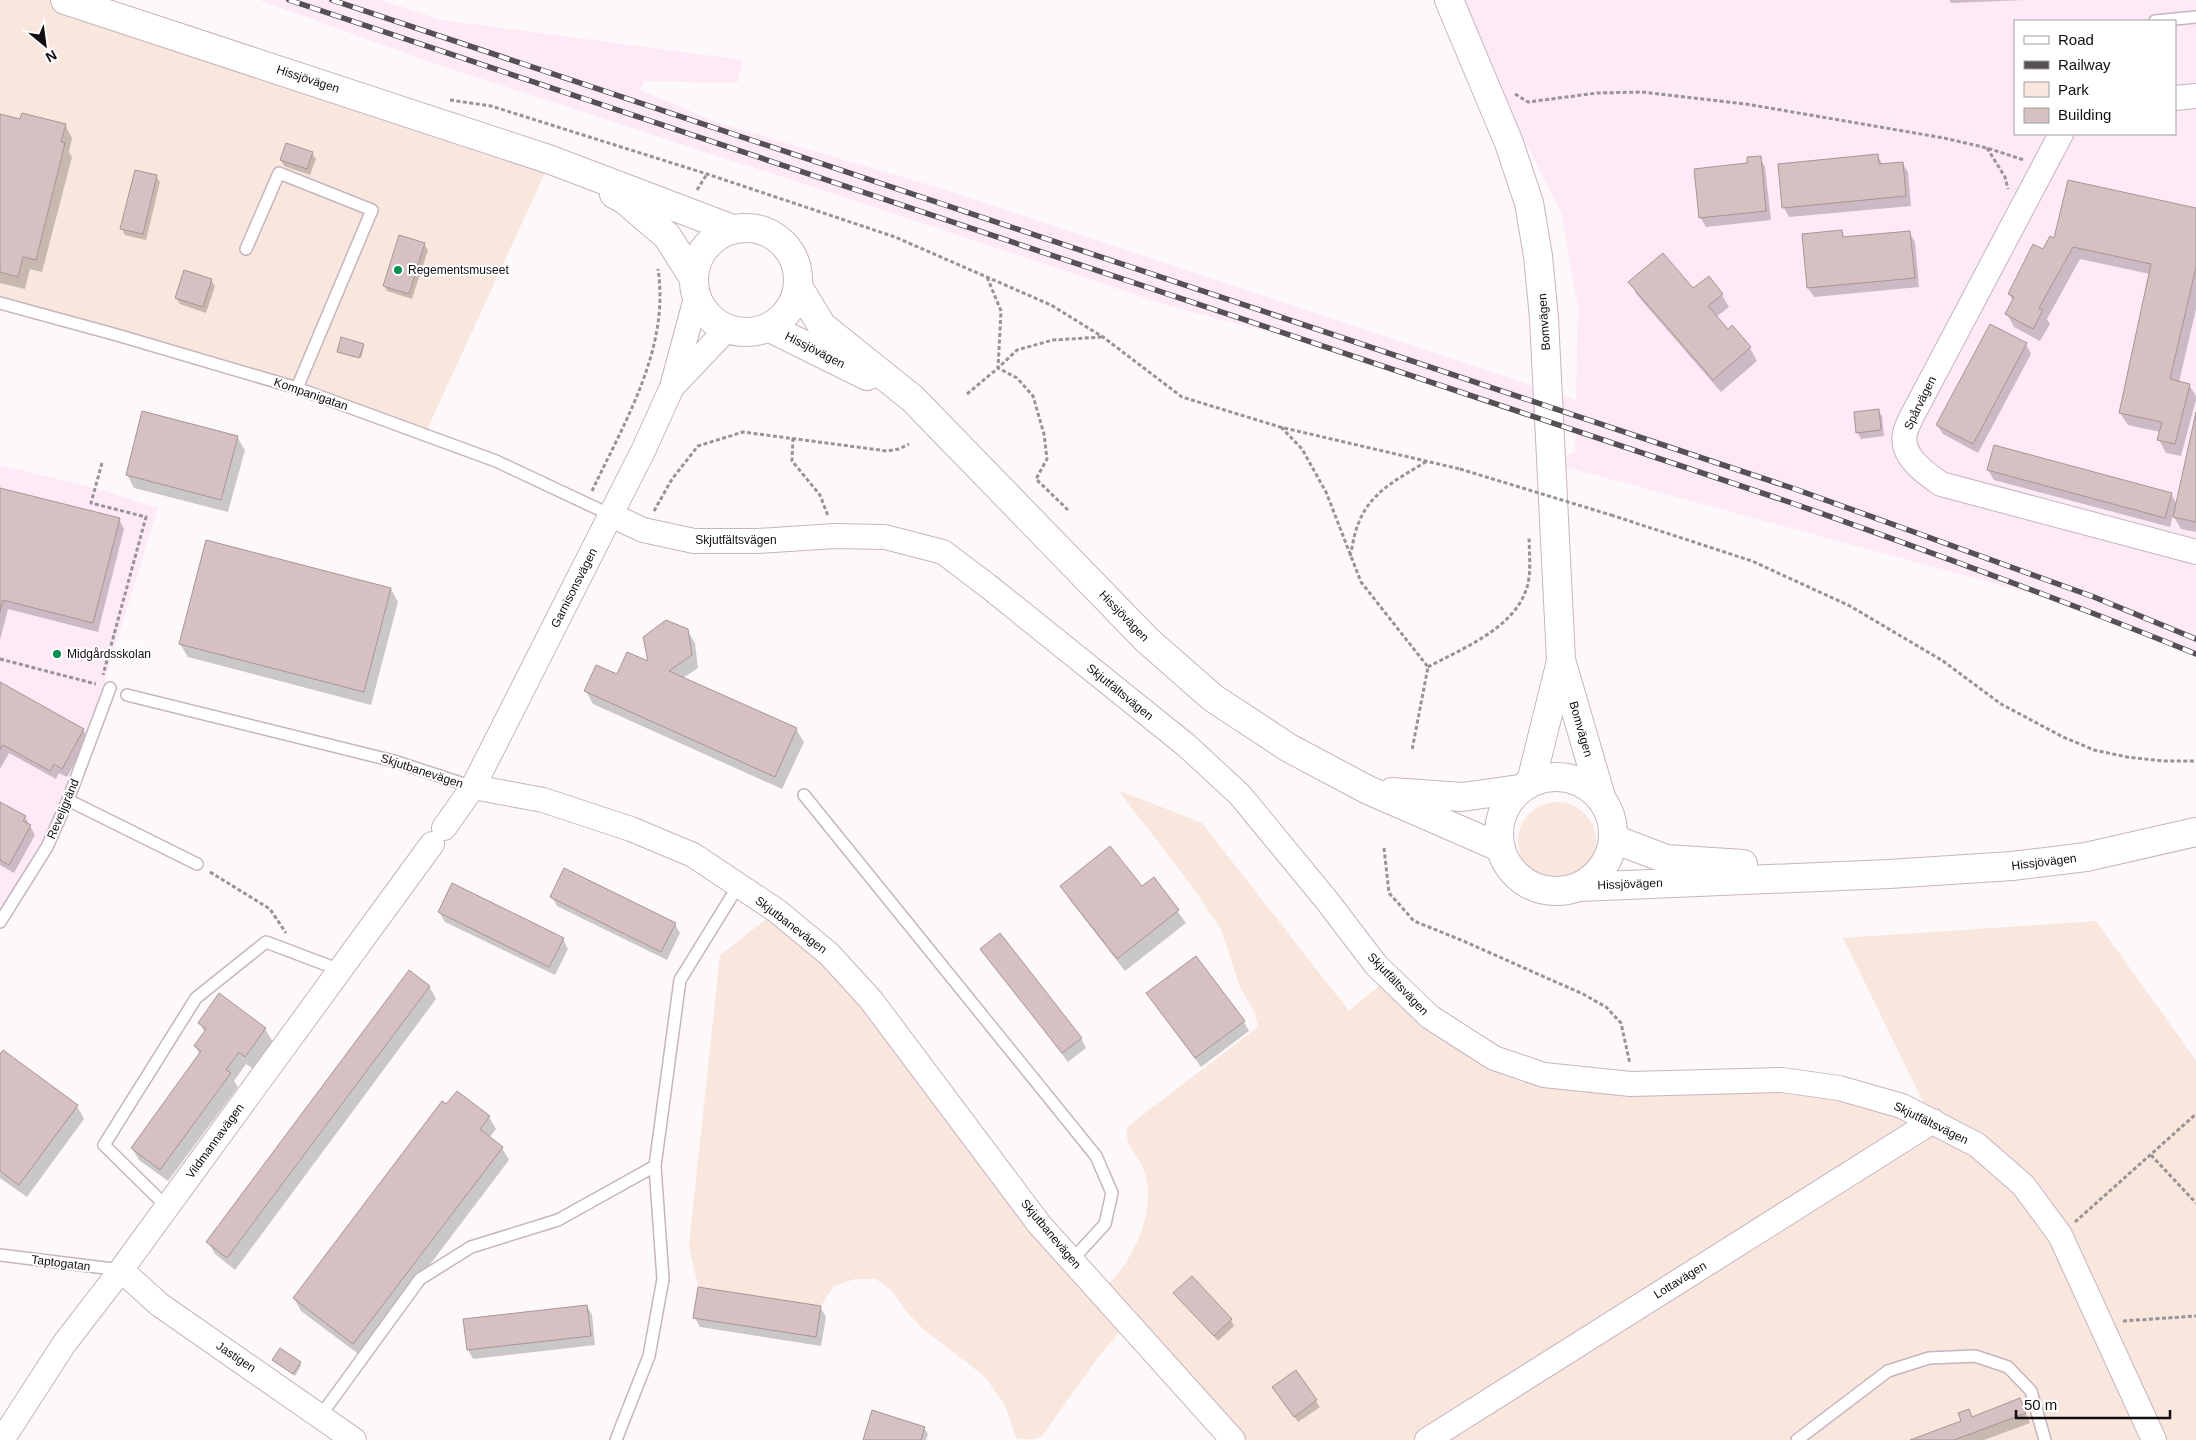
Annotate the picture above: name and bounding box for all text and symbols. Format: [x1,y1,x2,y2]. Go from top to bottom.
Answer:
north arrow [20,20,70,70]
legend [2014,20,2176,135]
text: Road [2058,31,2094,48]
text: N [43,47,60,66]
text: Railway [2058,56,2111,73]
street label: Hissjövägen [275,62,341,96]
text: Park [2058,81,2089,98]
text: Building [2058,106,2111,123]
place label: Regementsmuseet [408,263,509,277]
marker: Regementsmuseet [392,264,404,276]
street label: Bomvägen [1535,293,1553,351]
street label: Hissjövägen [783,329,847,371]
street label: Spårvägen [1901,374,1939,432]
street label: Kompanigatan [272,375,350,413]
street label: Skjutfältsvägen [695,533,777,547]
street label: Garnisonsvägen [548,546,600,630]
street label: Hissjövägen [1096,588,1152,644]
place label: Midgårdsskolan [67,647,151,661]
marker: Midgårdsskolan [51,648,63,660]
street label: Skjutfältsvägen [1084,661,1156,723]
street label: Bomvägen [1566,699,1596,759]
street label: Skjutbanevägen [379,751,465,791]
street label: Reveljgränd [44,777,82,841]
street label: Hissjövägen [2011,851,2077,873]
street label: Hissjövägen [1597,876,1663,892]
street label: Skjutbanevägen [752,894,830,956]
street label: Skjutfältsvägen [1365,950,1431,1018]
street label: Skjutfältsvägen [1891,1099,1971,1147]
street label: Vildmannavägen [183,1101,247,1181]
street label: Skjutbanevägen [1018,1197,1084,1271]
street label: Taptogatan [31,1252,91,1274]
street label: Lottavägen [1651,1258,1709,1302]
street label: Jastigen [214,1339,258,1375]
scale bar [2016,1388,2170,1420]
text: 50 m [2024,1396,2057,1413]

